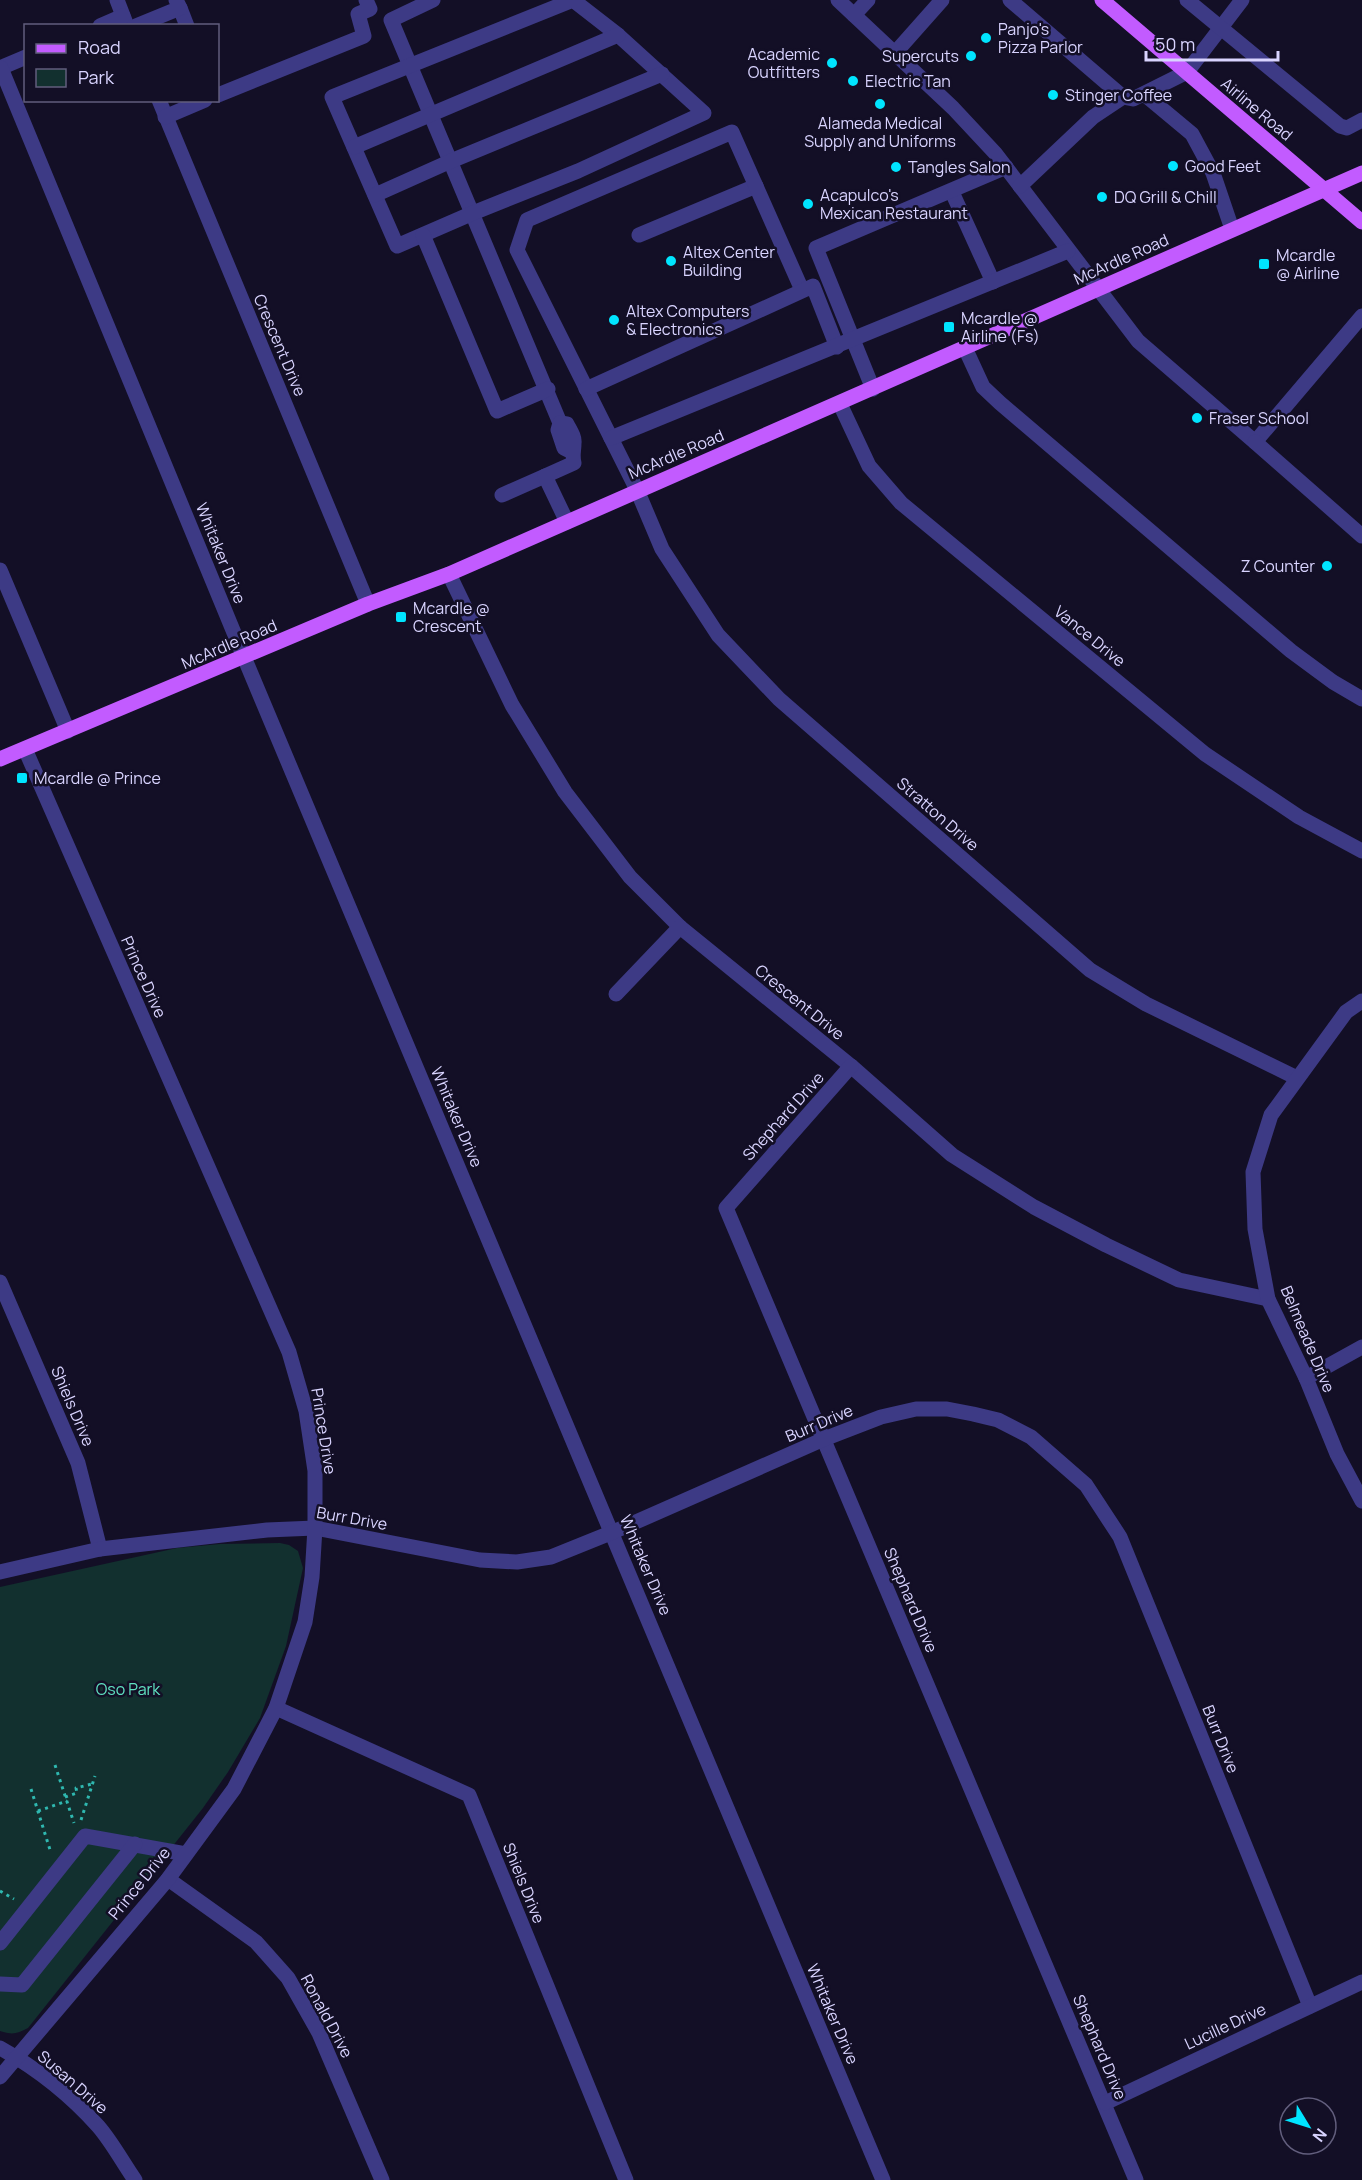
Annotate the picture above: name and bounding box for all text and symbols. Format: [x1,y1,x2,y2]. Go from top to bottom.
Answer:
place label: Panjo's Pizza Parlor [998,18,1083,58]
legend [24,24,219,102]
scale bar [1146,24,1278,62]
marker: Panjo's Pizza Parlor [979,31,993,45]
text: 50 m [1155,32,1195,56]
text: Road [78,35,121,59]
place label: Academic Outfitters [747,43,820,83]
place label: Supercuts [882,45,959,67]
marker: Supercuts [964,49,978,63]
marker: Academic Outfitters [825,56,839,70]
text: Park [78,65,115,89]
place label: Electric Tan [865,70,951,92]
street label: Airline Road [1217,73,1297,145]
marker: Electric Tan [846,74,860,88]
place label: Stinger Coffee [1065,84,1172,106]
marker: Stinger Coffee [1046,88,1060,102]
marker: Alameda Medical Supply and Uniforms [873,97,887,111]
place label: Alameda Medical Supply and Uniforms [804,112,956,152]
place label: Good Feet [1185,155,1261,177]
place label: Tangles Salon [908,156,1010,178]
marker: Good Feet [1166,159,1180,173]
marker: Tangles Salon [889,160,903,174]
place label: Acapulco's Mexican Restaurant [820,184,968,224]
place label: DQ Grill & Chill [1114,186,1217,208]
marker: DQ Grill & Chill [1095,190,1109,204]
marker: Acapulco's Mexican Restaurant [801,197,815,211]
street label: McArdle Road [1070,228,1172,290]
place label: Altex Center Building [683,241,775,281]
place label: Mcardle @ Airline [1276,244,1340,284]
marker: Altex Center Building [664,254,678,268]
marker: Mcardle @ Airline [1257,257,1271,271]
street label: Crescent Drive [249,291,311,399]
place label: Altex Computers & Electronics [626,300,749,340]
place label: Mcardle @ Airline (Fs) [961,307,1040,347]
marker: Altex Computers & Electronics [607,313,621,327]
marker: Mcardle @ Airline (Fs) [942,320,956,334]
place label: Fraser School [1209,407,1309,429]
marker: Fraser School [1190,411,1204,425]
street label: McArdle Road [625,424,727,484]
street label: Whitaker Drive [191,499,251,607]
place label: Z Counter [1241,555,1315,577]
marker: Z Counter [1320,559,1334,573]
place label: Mcardle @ Crescent [413,597,490,637]
street label: Vance Drive [1050,600,1130,672]
marker: Mcardle @ Crescent [394,610,408,624]
street label: McArdle Road [178,614,280,674]
place label: Mcardle @ Prince [34,767,161,789]
marker: Mcardle @ Prince [15,771,29,785]
street label: Stratton Drive [892,772,984,856]
street label: Prince Drive [116,933,172,1021]
street label: Crescent Drive [751,959,849,1045]
street label: Whitaker Drive [426,1063,488,1171]
street label: Shephard Drive [737,1067,829,1165]
street label: Belmeade Drive [1276,1282,1340,1396]
street label: Shiels Drive [46,1362,100,1450]
street label: Prince Drive [306,1386,342,1476]
street label: Burr Drive [782,1399,856,1447]
street label: Burr Drive [315,1501,389,1535]
street label: Whitaker Drive [615,1511,677,1619]
street label: Shephard Drive [879,1544,943,1656]
park label: Oso Park [96,1678,161,1700]
street label: Burr Drive [1197,1702,1245,1776]
street label: Shiels Drive [498,1839,550,1927]
street label: Prince Drive [103,1842,175,1924]
street label: Whitaker Drive [802,1960,864,2068]
street label: Ronald Drive [296,1970,358,2062]
street label: Shephard Drive [1068,1991,1132,2103]
street label: Lucille Drive [1181,1998,1269,2054]
street label: Susan Drive [33,2045,113,2119]
north arrow [1278,2096,1338,2156]
text: N [1308,2124,1332,2147]

